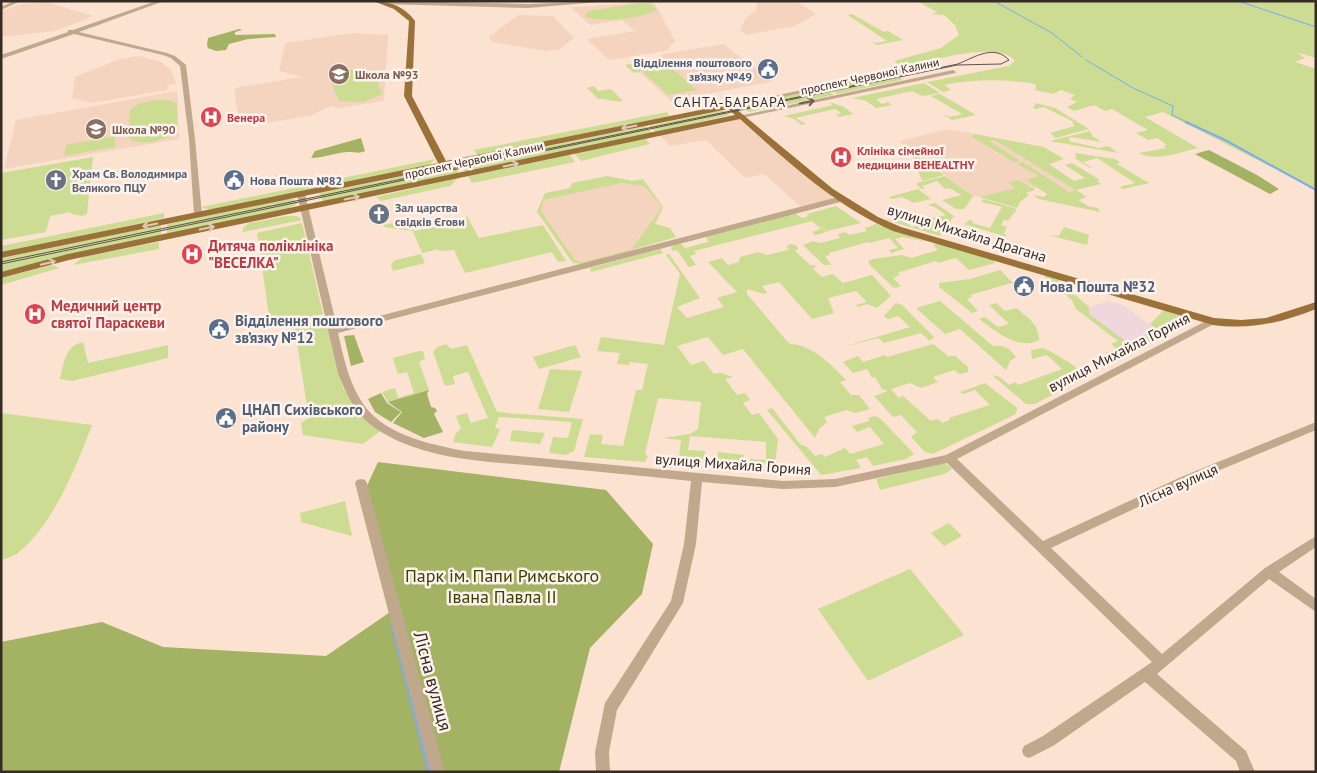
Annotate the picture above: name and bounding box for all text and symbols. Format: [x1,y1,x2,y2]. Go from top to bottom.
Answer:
street label: проспект Червоної Калини [799,54,941,98]
place label: Відділення поштового зв’язку №49 [634,55,753,84]
public building icon: Відділення поштового зв’язку №49 [756,57,780,81]
school or university icon: Школа №93 [327,62,351,86]
place label: Школа №93 [355,67,419,82]
district label: САНТА-БАРБАРА [674,93,786,111]
one-way arrow [799,97,815,107]
hospital icon: Венера [199,105,223,129]
place label: Венера [227,110,265,125]
school or university icon: Школа №90 [84,117,108,141]
place label: Школа №90 [112,122,176,137]
one-way arrow [621,123,637,132]
street label: проспект Червоної Калини [403,138,545,182]
place label: Клініка сімейної медицини BEHEALTHY [857,143,975,172]
hospital icon: Клініка сімейної медицини BEHEALTHY [829,145,853,169]
one-way arrow [503,160,519,169]
place label: Храм Св. Володимира Великого ПЦУ [72,166,187,195]
church icon: Храм Св. Володимира Великого ПЦУ [44,168,68,192]
public building icon: Нова Пошта №82 [222,168,246,192]
place label: Нова Пошта №82 [250,173,342,188]
one-way arrow [344,193,360,203]
place label: Зал царства свідків Єгови [395,200,465,229]
street label: вулиця Михайла Драгана [885,200,1049,266]
church icon: Зал царства свідків Єгови [367,202,391,226]
one-way arrow [143,220,159,230]
one-way arrow [199,223,215,233]
place label: Дитяча поліклініка "ВЕСЕЛКА" [208,236,333,272]
hospital icon: Дитяча поліклініка "ВЕСЕЛКА" [180,242,204,266]
one-way arrow [40,257,56,267]
public building icon: Нова Пошта №32 [1012,274,1036,298]
place label: Нова Пошта №32 [1040,277,1156,296]
place label: Медичний центр святої Параскеви [51,296,165,332]
hospital icon: Медичний центр святої Параскеви [23,302,47,326]
street label: вулиця Михайла Гориня [1045,308,1193,396]
place label: Відділення поштового зв’язку №12 [235,311,383,347]
public building icon: Відділення поштового зв’язку №12 [207,317,231,341]
place label: ЦНАП Сихівського району [242,400,363,436]
public building icon: ЦНАП Сихівського району [214,406,238,430]
street label: вулиця Михайла Гориня [654,449,812,479]
street label: Лісна вулиця [1134,459,1221,511]
park label: Парк ім. Папи Римського Івана Павла ІІ [405,564,599,608]
street label: Лісна вулиця [408,628,457,733]

